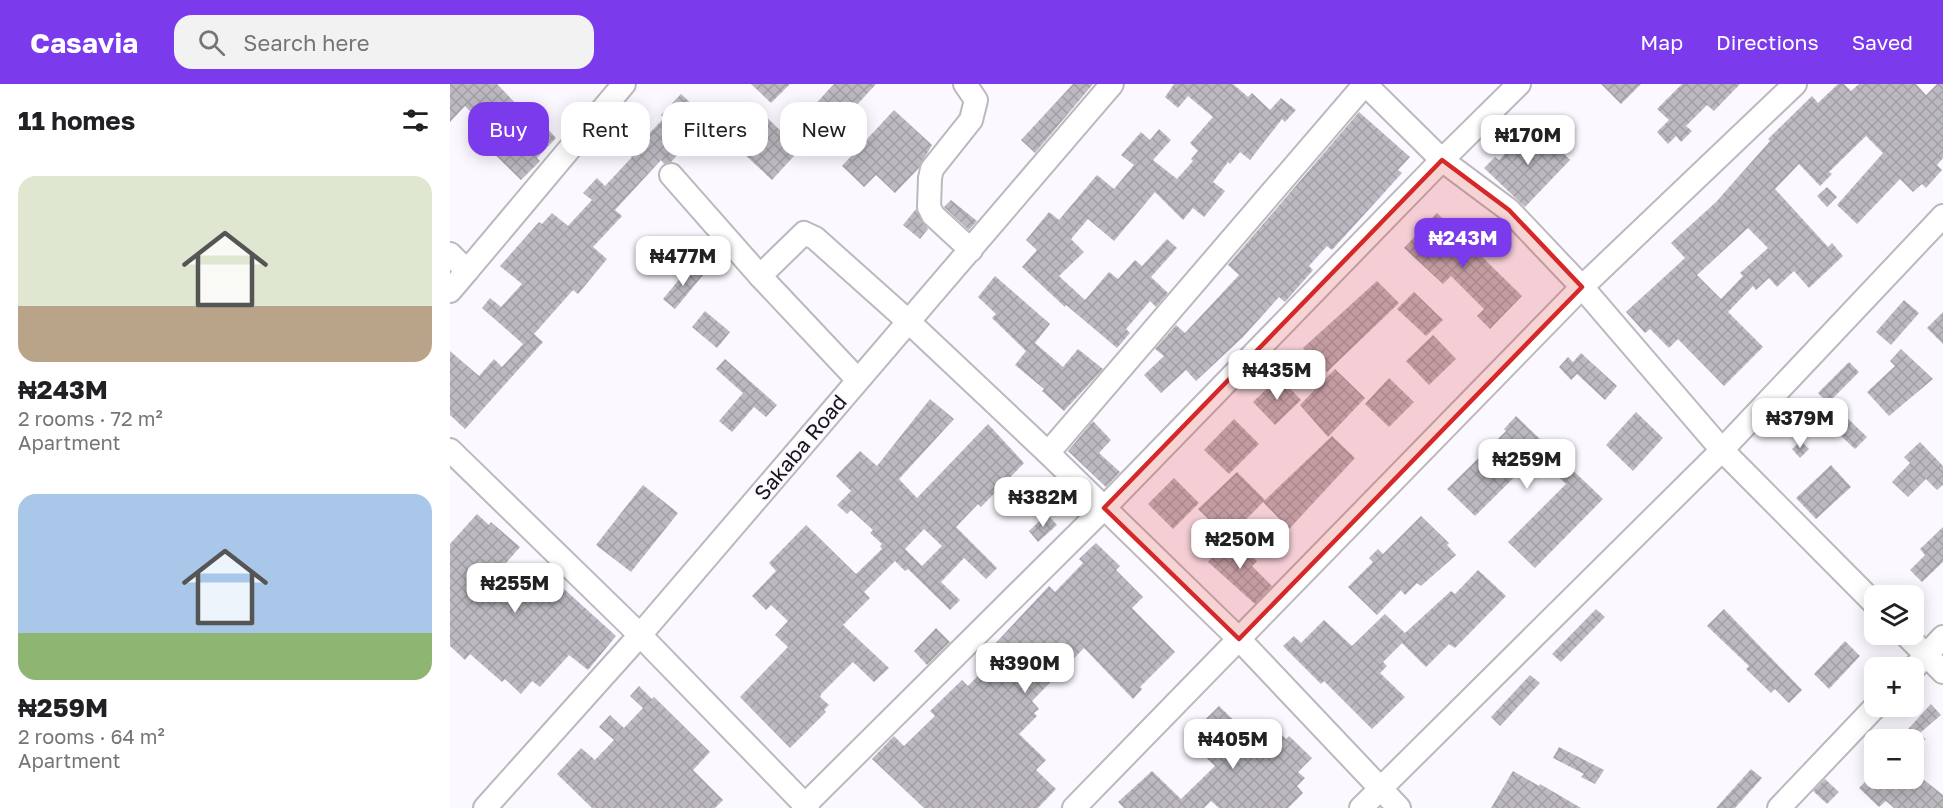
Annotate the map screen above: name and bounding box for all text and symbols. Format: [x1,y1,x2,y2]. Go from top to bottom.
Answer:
search box [174,15,594,69]
text: Casavia [30,26,138,59]
icon: search [195,26,228,59]
text: Search here [243,29,369,56]
text: Map [1640,29,1683,55]
text: Directions [1716,29,1819,55]
text: Saved [1852,29,1913,55]
chip: Buy [468,102,549,156]
chip: Rent [561,102,650,156]
chip: Filters [662,102,768,156]
chip: New [780,102,867,156]
icon: filters [399,104,432,137]
text: 11 homes [18,105,135,136]
pin: ₦170M [1486,115,1570,166]
text: ₦170M [1495,122,1561,146]
icon: home [171,215,279,323]
pin: ₦243M [1421,218,1505,269]
text: ₦243M [1428,225,1498,249]
pin: ₦477M [641,236,725,287]
text: ₦477M [650,243,716,267]
pin: ₦435M [1235,350,1319,401]
text: ₦435M [1242,357,1312,381]
text: ₦243M [18,374,108,405]
street label: Sakaba Road [748,389,852,505]
pin: ₦379M [1758,398,1842,449]
text: ₦379M [1766,405,1834,429]
text: 2 rooms · 72 m² [18,406,163,430]
text: Apartment [18,430,121,454]
pin: ₦259M [1485,439,1569,490]
text: ₦259M [1492,446,1562,470]
pin: ₦382M [1001,477,1085,528]
text: ₦382M [1008,484,1078,508]
pin: ₦250M [1198,519,1282,570]
text: ₦250M [1205,526,1275,550]
icon: home [171,533,279,641]
pin: ₦255M [473,563,557,614]
text: ₦255M [481,570,549,594]
map controls [1864,585,1924,789]
button: layers [1864,585,1924,645]
pin: ₦390M [983,643,1067,694]
text: ₦390M [990,650,1060,674]
button: + [1864,657,1924,717]
text: ₦259M [18,692,108,723]
pin: ₦405M [1191,719,1275,770]
text: 2 rooms · 64 m² [18,724,165,748]
text: ₦405M [1198,726,1268,750]
button: − [1864,729,1924,789]
text: Apartment [18,748,121,772]

